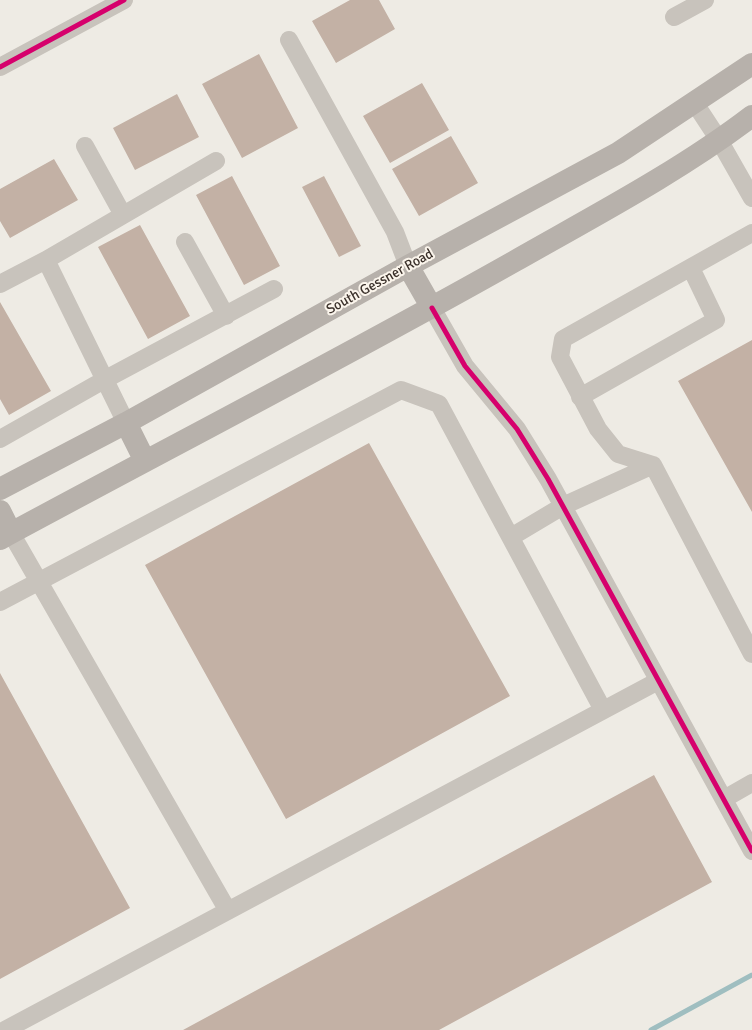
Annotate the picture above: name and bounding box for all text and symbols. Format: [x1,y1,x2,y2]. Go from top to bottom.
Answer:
street label: South Gessner Road [324,246,436,318]

